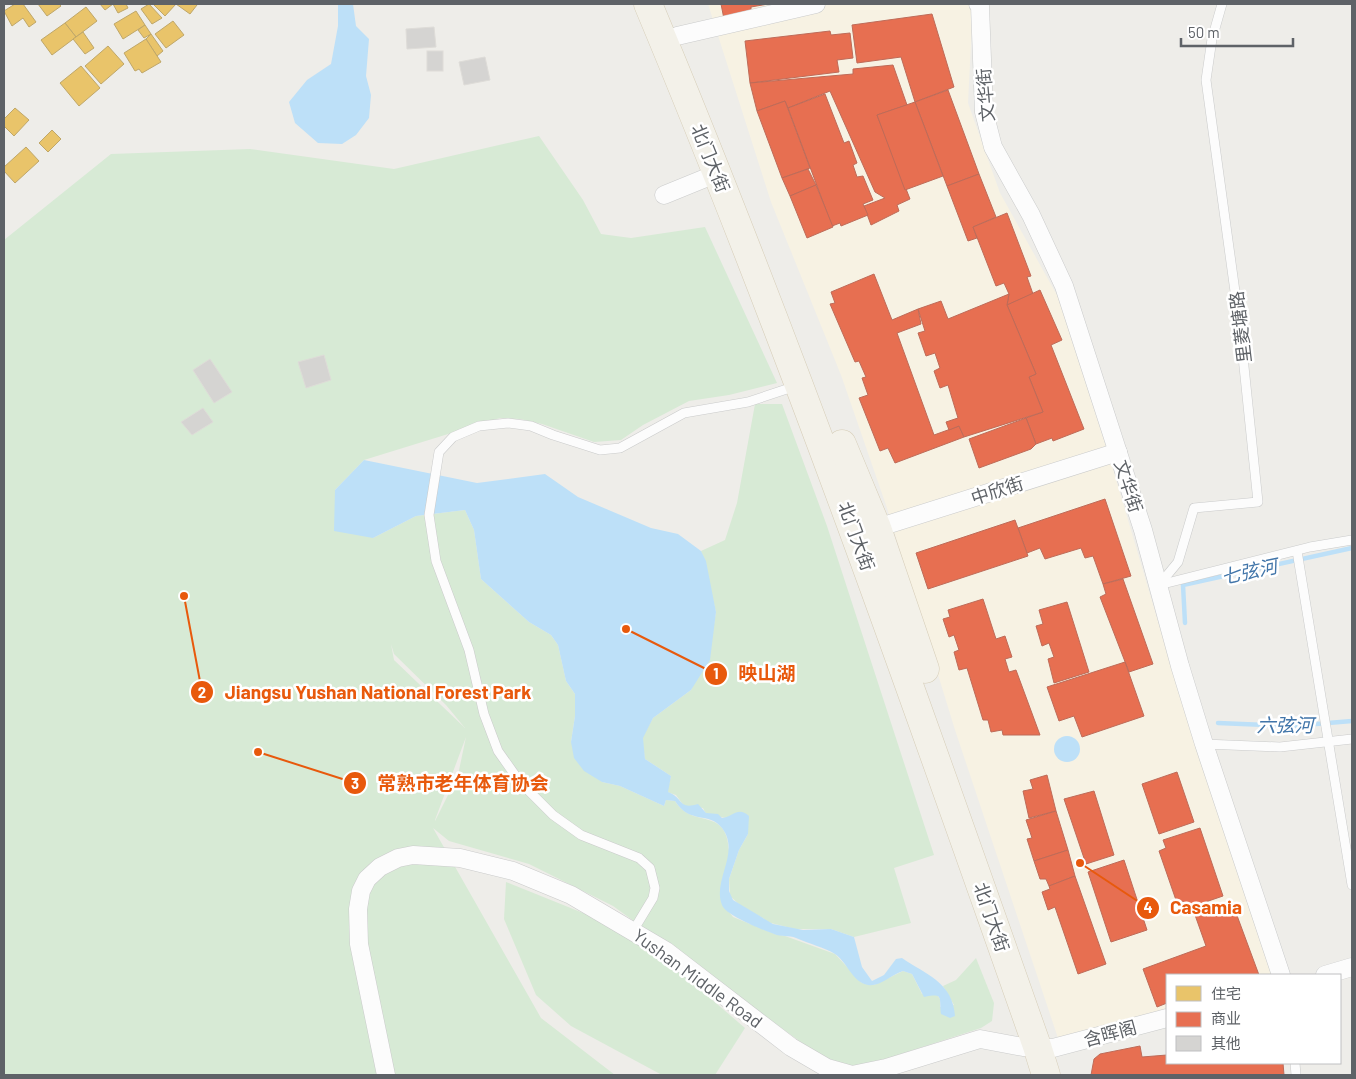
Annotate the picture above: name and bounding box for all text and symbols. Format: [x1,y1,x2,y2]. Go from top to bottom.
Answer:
scale bar [1181,15,1294,47]
text: 50 m [1188,23,1220,41]
street label: 文华街 [972,67,998,123]
street label: 北门大街 [687,121,735,195]
street label: 里菱塘路 [1225,290,1255,364]
street label: 文华街 [1110,457,1148,515]
street label: 中欣街 [968,471,1026,509]
street label: 北门大街 [834,498,880,574]
water label: 七弦河 [1219,553,1283,588]
callout: 映山湖 [703,657,805,691]
text: 映山湖 [738,661,796,684]
text: 1 [713,664,719,682]
callout: Jiangsu Yushan National Forest Park [189,675,541,709]
text: Jiangsu Yushan National Forest Park [225,680,531,703]
text: 2 [198,683,206,701]
water label: 六弦河 [1256,713,1317,736]
callout: 常熟市老年体育协会 [342,766,558,800]
text: 常熟市老年体育协会 [377,771,549,794]
text: 3 [351,774,359,792]
street label: 北门大街 [970,879,1014,955]
callout: Casamia [1135,891,1252,925]
text: Casamia [1170,895,1242,918]
text: 4 [1143,898,1153,916]
street label: Yushan Middle Road [629,924,767,1032]
legend [1166,974,1341,1064]
text: 住宅 [1211,984,1241,1002]
text: 商业 [1211,1009,1241,1027]
street label: 含晖阁 [1081,1015,1139,1051]
text: 其他 [1211,1034,1241,1052]

